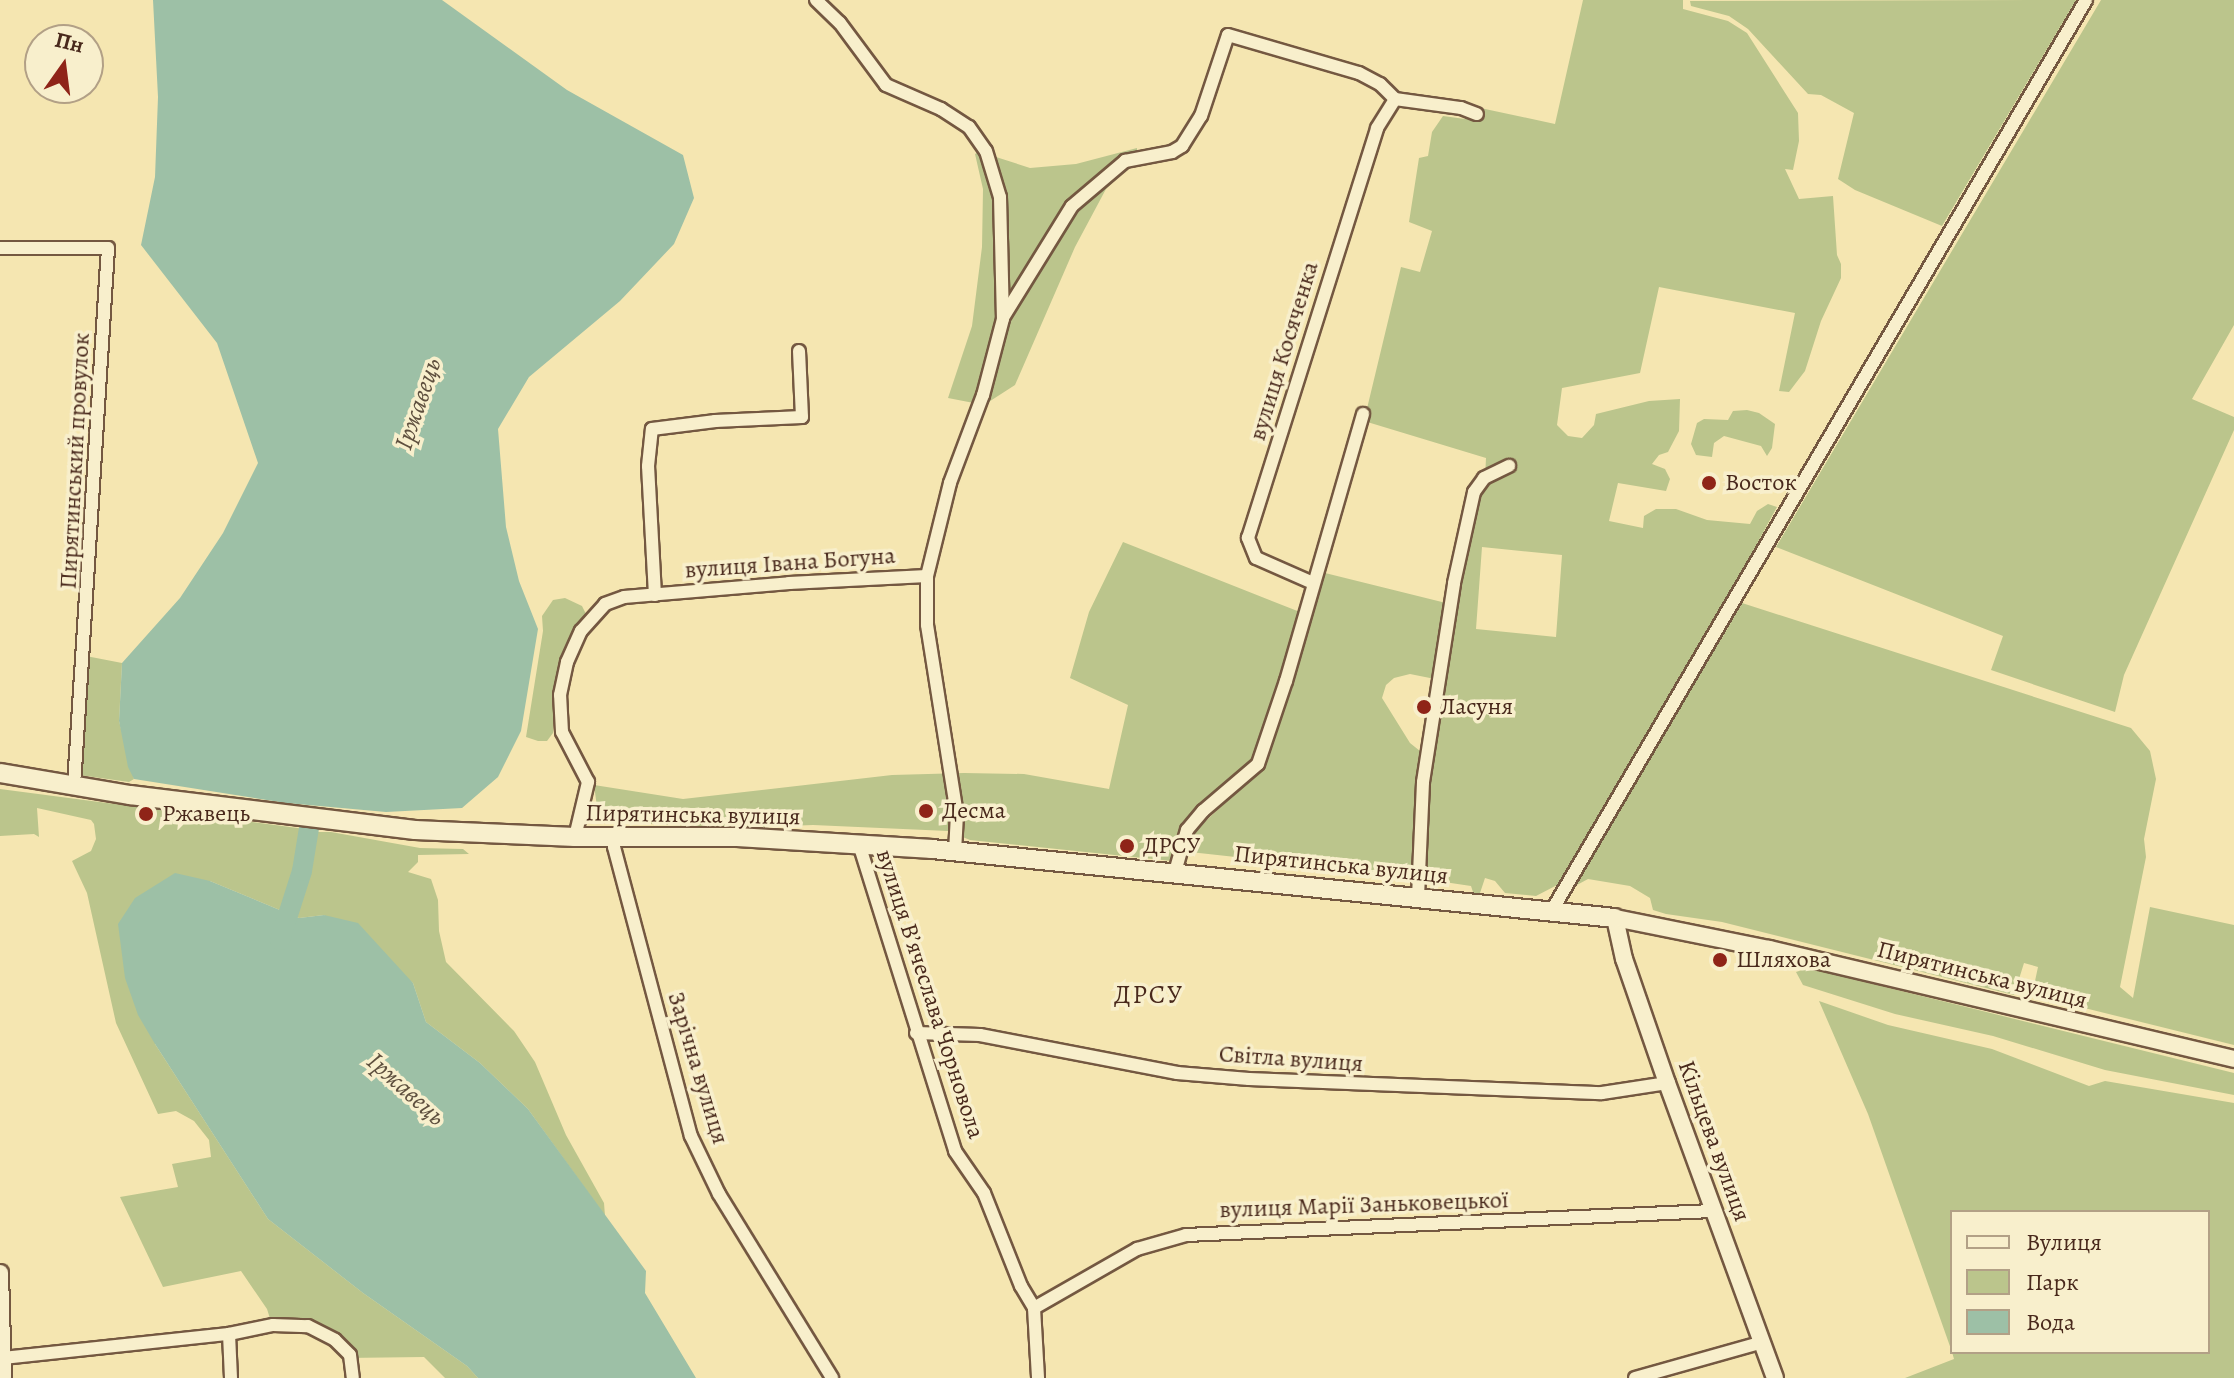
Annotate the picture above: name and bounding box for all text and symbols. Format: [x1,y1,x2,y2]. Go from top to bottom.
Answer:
north arrow [24,24,104,104]
text: Пн [52,25,87,61]
street label: вулиця Косяченка [1243,258,1325,444]
street label: Пирятинський провулок [54,332,96,590]
water label: Іржавець [388,354,448,454]
place label: Восток [1725,469,1797,497]
marker: Восток [1700,474,1718,492]
street label: вулиця Івана Богуна [684,541,896,585]
place label: Ласуня [1440,693,1513,721]
marker: Ласуня [1415,698,1433,716]
place label: Десма [942,797,1006,825]
street label: Пирятинська вулиця [585,799,801,831]
place label: Ржавець [162,800,250,828]
marker: Десма [917,802,935,820]
marker: Ржавець [137,805,155,823]
place label: ДРСУ [1143,832,1200,860]
marker: ДРСУ [1118,837,1136,855]
street label: Пирятинська вулиця [1233,839,1449,891]
street label: вулиця Вʼячеслава Чорновола [870,846,990,1142]
street label: Пирятинська вулиця [1874,935,2090,1015]
place label: Шляхова [1736,946,1831,974]
marker: Шляхова [1711,951,1729,969]
district label: ДРСУ [1114,979,1184,1011]
street label: Зарічна вулиця [661,988,735,1148]
street label: Світла вулиця [1218,1040,1364,1078]
water label: Іржавець [360,1046,452,1132]
street label: Кільцева вулиця [1672,1057,1756,1225]
street label: вулиця Марії Заньковецької [1219,1186,1509,1224]
legend [1950,1210,2210,1354]
text: Вулиця [2026,1226,2102,1258]
text: Парк [2026,1266,2079,1298]
text: Вода [2026,1306,2075,1338]

